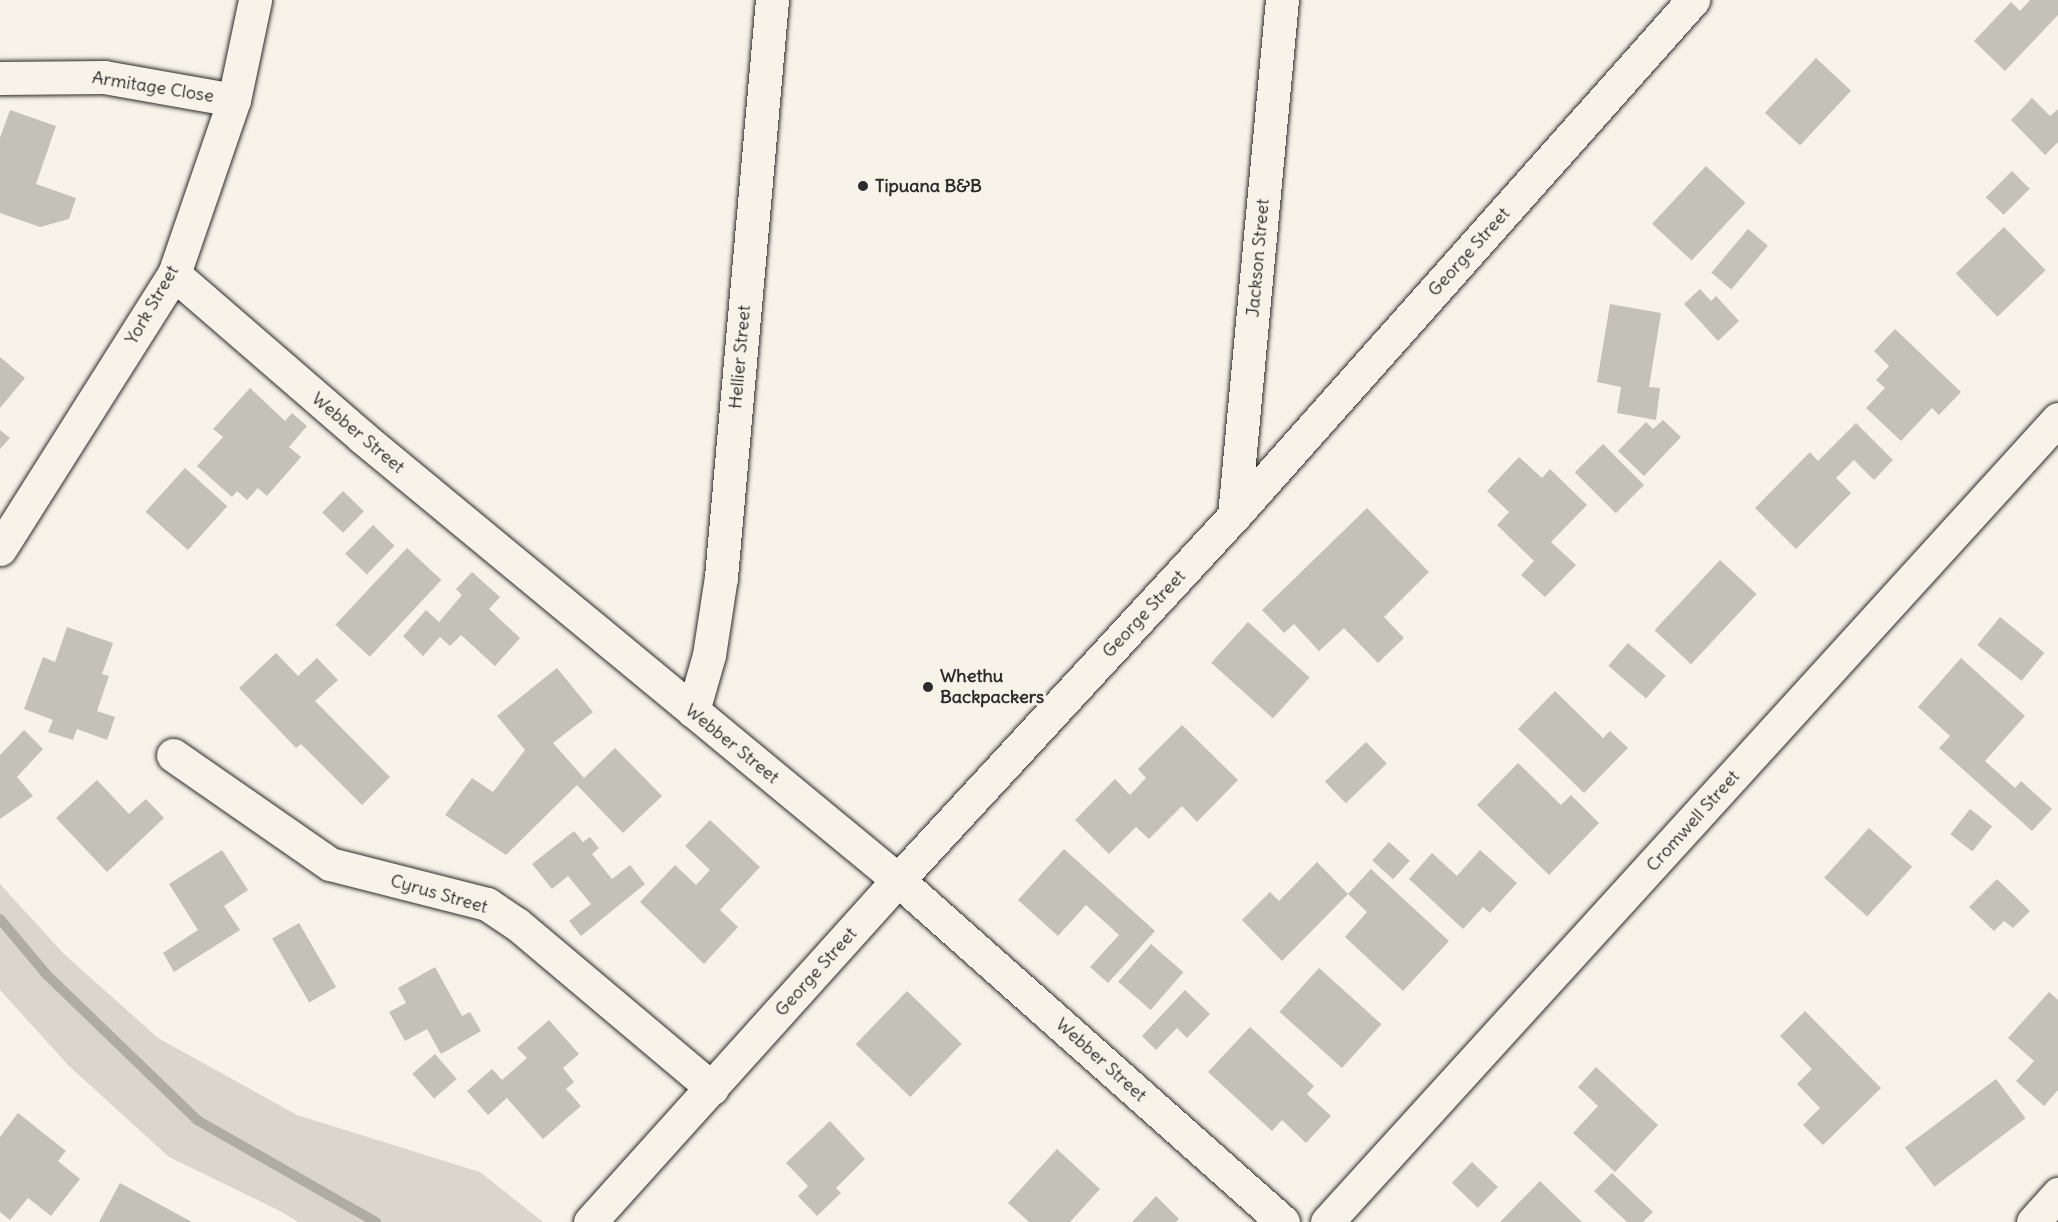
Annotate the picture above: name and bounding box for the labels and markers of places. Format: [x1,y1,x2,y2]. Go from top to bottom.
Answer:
place label: Tipuana B&B [875,175,982,197]
marker: Tipuana B&B [856,179,870,193]
place label: Whethu Backpackers [940,666,1044,708]
marker: Whethu Backpackers [921,680,935,694]

